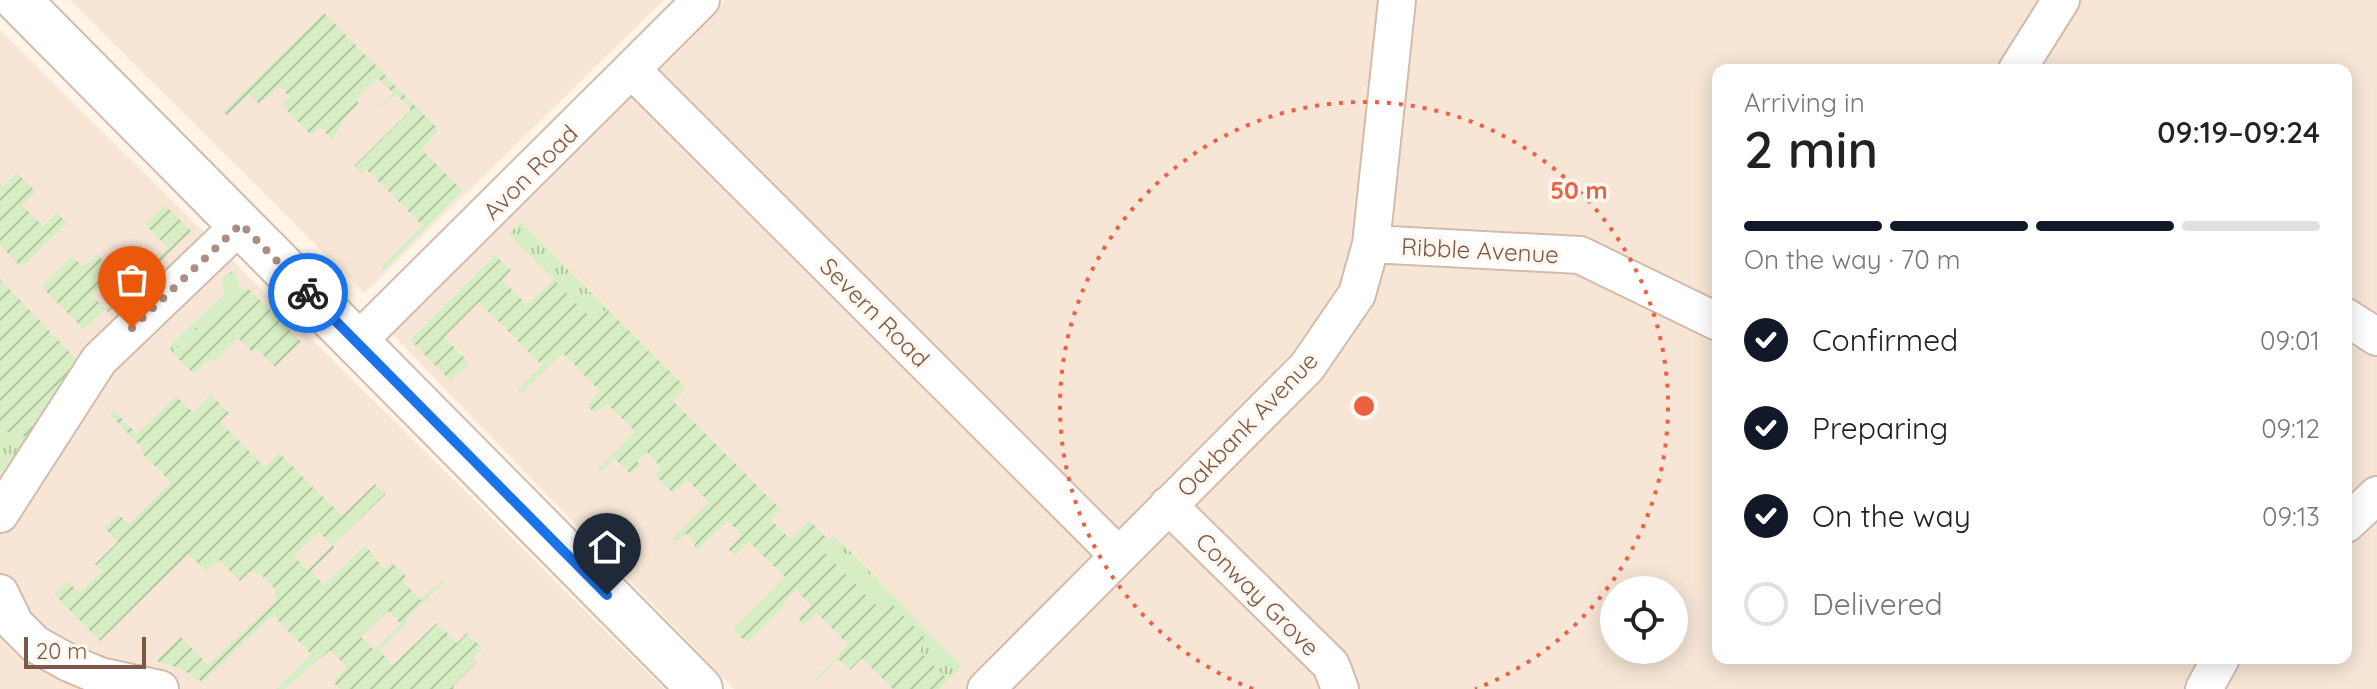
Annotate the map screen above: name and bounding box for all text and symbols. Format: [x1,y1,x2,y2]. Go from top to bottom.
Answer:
text: Arriving in [1744,86,1865,119]
text: 09:19–09:24 [2157,113,2320,151]
text: 2 min [1744,116,1878,181]
street label: Avon Road [476,118,584,226]
text: 50 m [1550,175,1608,205]
street label: Ribble Avenue [1400,231,1560,269]
text: On the way · 70 m [1744,243,1960,276]
pin [98,246,166,328]
street label: Severn Road [814,251,936,373]
courier [268,253,348,333]
icon: bag [110,258,154,302]
icon: bike [286,271,330,315]
icon: check [1744,318,1788,362]
text: Confirmed [1812,321,1958,359]
text: 09:01 [2260,324,2320,357]
street label: Oakbank Avenue [1170,345,1324,503]
centre of rings [1350,392,1378,420]
icon: check [1744,406,1788,450]
text: Preparing [1812,409,1948,447]
text: 09:12 [2261,412,2320,445]
icon: check [1744,494,1788,538]
text: On the way [1812,497,1971,535]
text: 09:13 [2262,500,2320,533]
pin [573,513,641,595]
icon: home [585,525,629,569]
street label: Conway Grove [1190,526,1326,662]
map controls [1600,576,1688,664]
button: locate [1600,576,1688,664]
text: Delivered [1812,585,1943,623]
scale bar [24,633,146,669]
text: 20 m [36,637,87,665]

